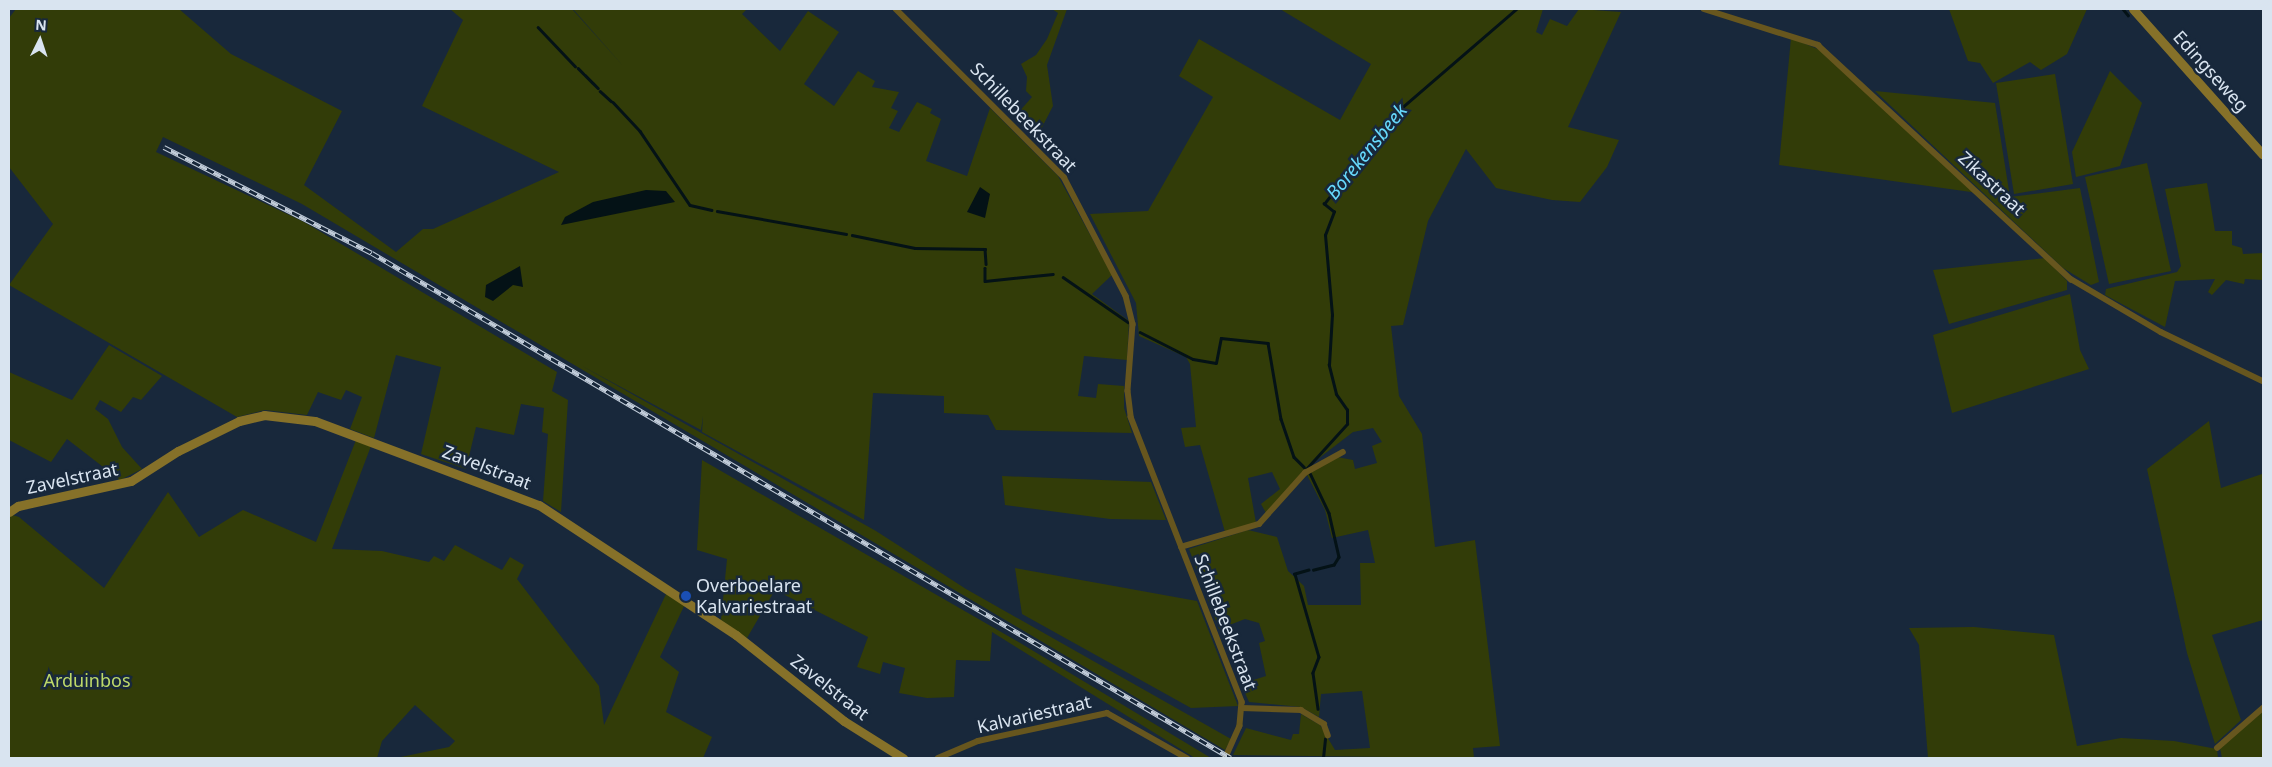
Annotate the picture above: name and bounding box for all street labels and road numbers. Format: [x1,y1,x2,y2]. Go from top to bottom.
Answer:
street label: Edingseweg [2169,26,2253,116]
street label: Schillebeekstraat [966,58,1082,176]
street label: Zikastraat [1954,147,2030,219]
street label: Zavelstraat [440,440,534,494]
street label: Zavelstraat [24,458,120,498]
street label: Schillebeekstraat [1190,551,1262,693]
street label: Zavelstraat [787,650,873,724]
street label: Kalvariestraat [975,690,1093,738]

